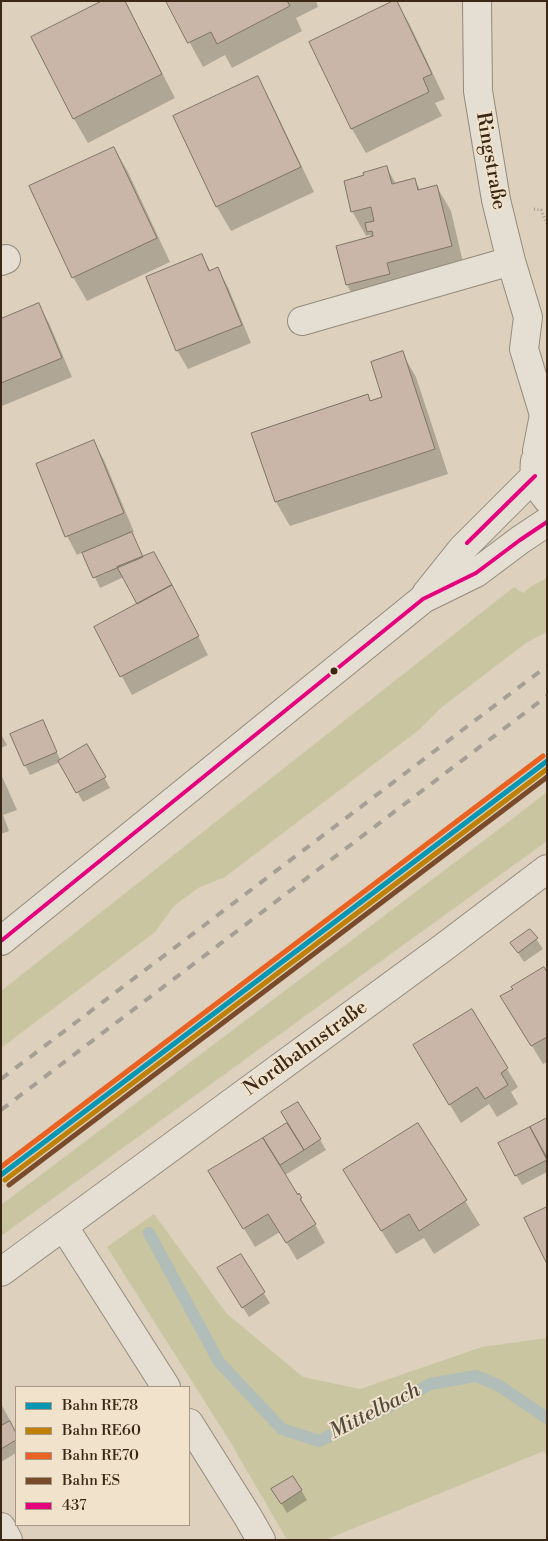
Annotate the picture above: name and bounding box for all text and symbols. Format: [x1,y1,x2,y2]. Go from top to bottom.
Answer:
street label: Ringstraße [470,110,510,212]
unlabelled marker [329,666,339,676]
street label: Nordbahnstraße [239,996,373,1102]
water label: Mittelbach [325,1378,425,1446]
legend [15,1386,190,1526]
text: Bahn RE78 [62,1396,138,1415]
text: Bahn RE60 [62,1421,141,1440]
text: Bahn RE70 [62,1446,139,1465]
text: Bahn ES [62,1471,120,1490]
text: 437 [62,1496,86,1515]

